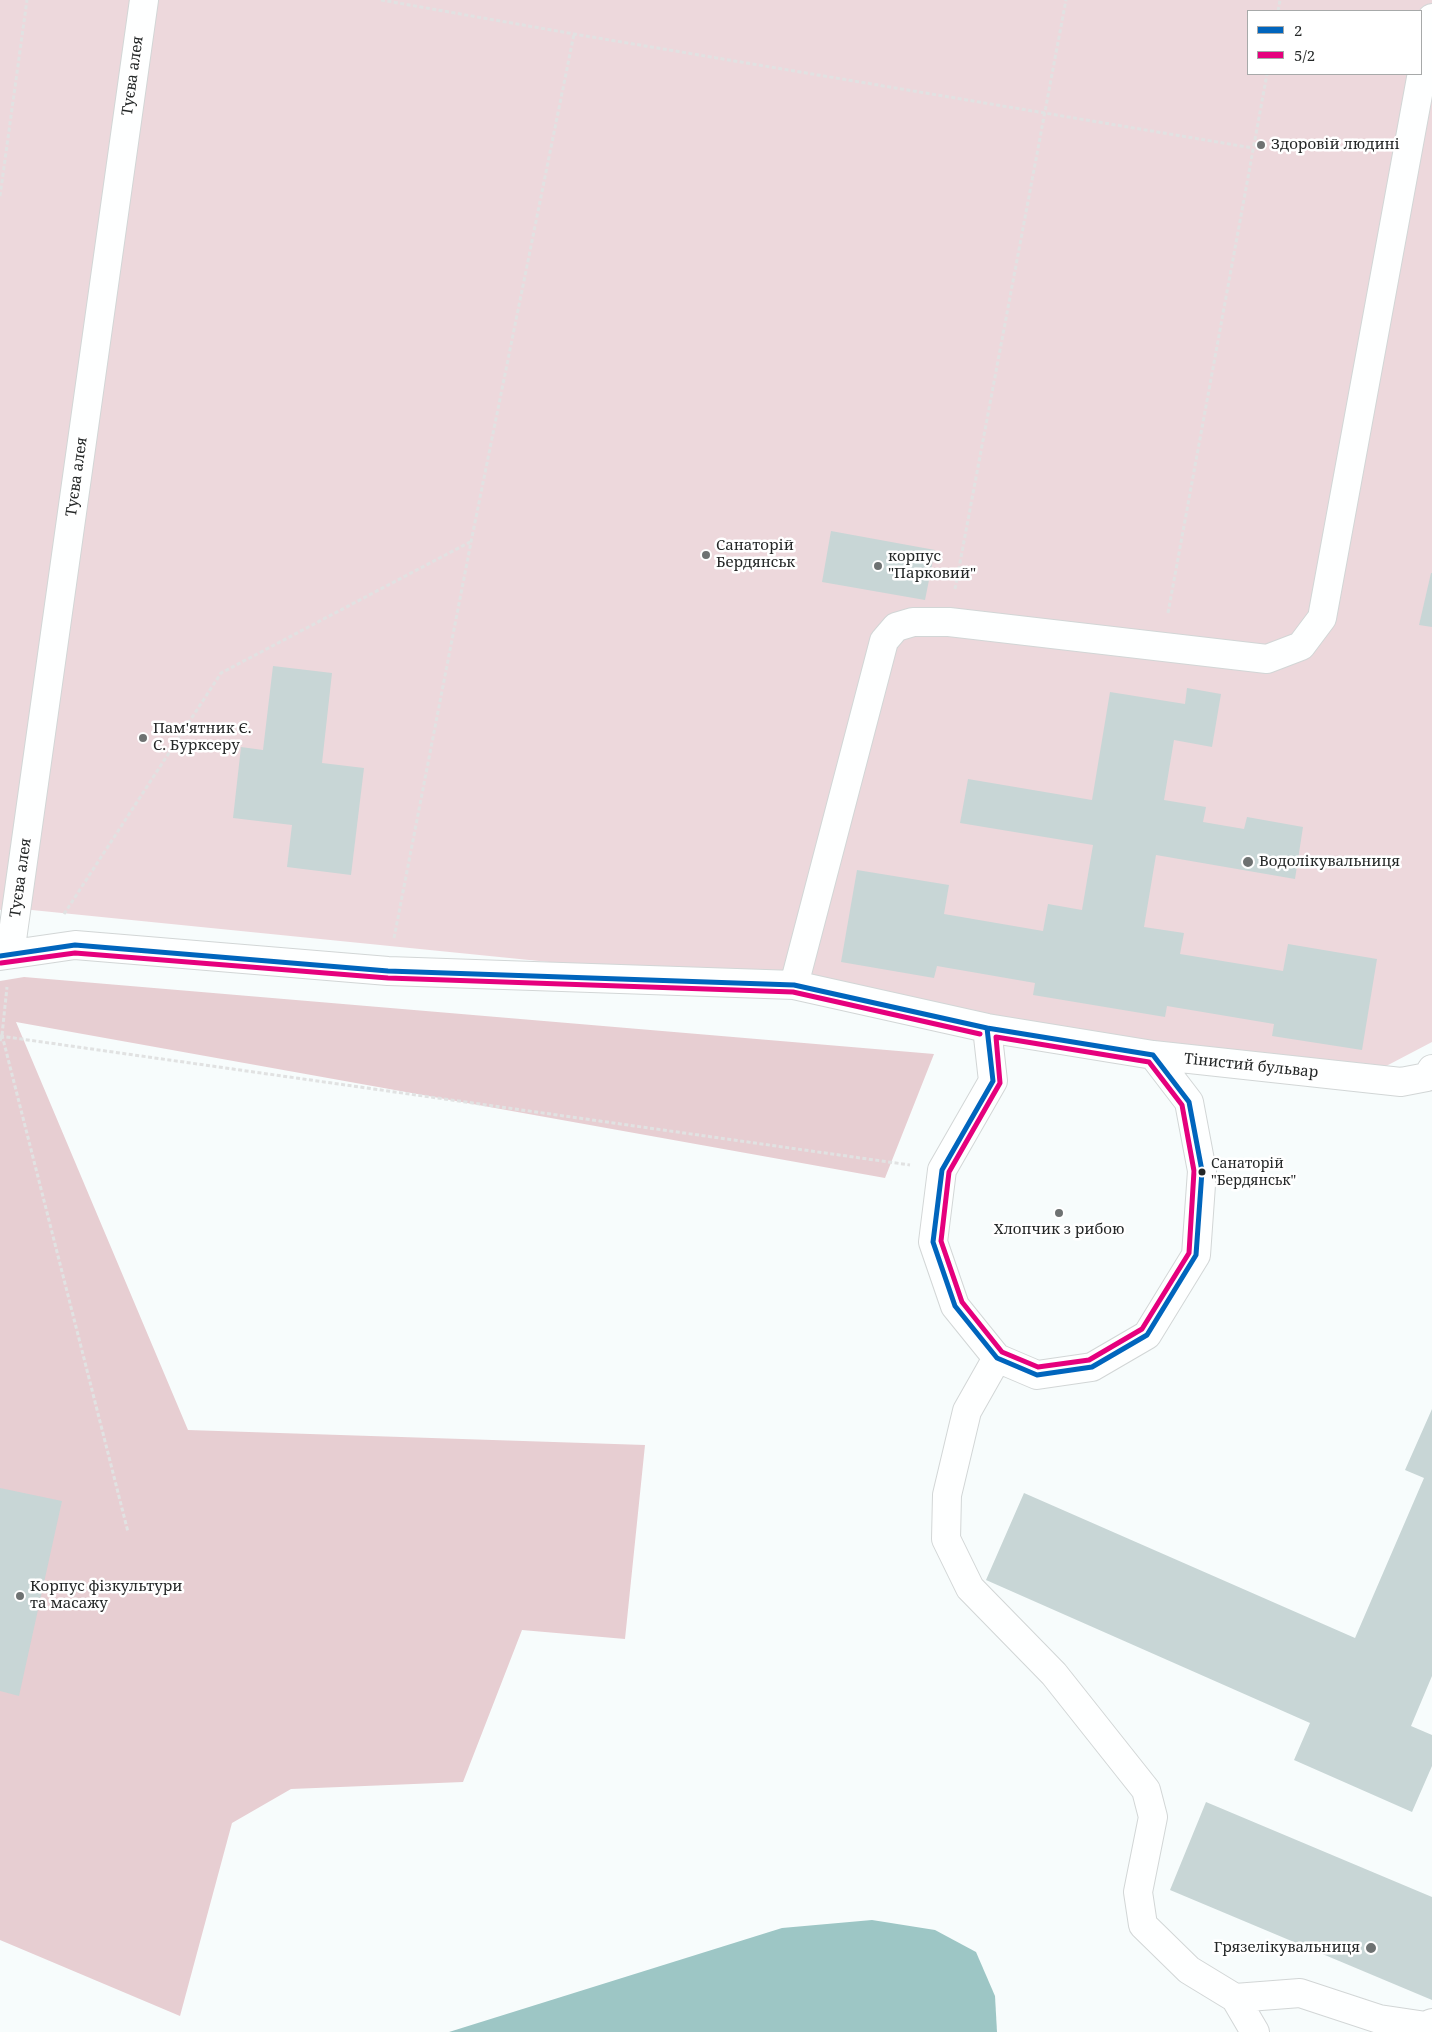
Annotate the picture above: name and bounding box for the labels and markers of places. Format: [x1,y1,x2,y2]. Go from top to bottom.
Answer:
place label: Здоровій людині [1271,136,1400,154]
marker: Здоровій людині [1255,139,1267,151]
place label: Санаторій Бердянськ [716,537,795,572]
place label: корпус "Парковий" [888,548,976,583]
marker: Санаторій Бердянськ [700,549,712,561]
marker: корпус "Парковий" [872,560,884,572]
place label: Пам'ятник Є. С. Бурксеру [153,720,251,755]
marker: Пам'ятник Є. С. Бурксеру [137,732,149,744]
place label: Водолікувальниця [1259,853,1400,871]
marker: Водолікувальниця [1241,855,1255,869]
place label: Санаторій "Бердянськ" [1211,1156,1296,1188]
marker: Санаторій "Бердянськ" [1197,1167,1207,1177]
marker: Хлопчик з рибою [1053,1207,1065,1219]
place label: Хлопчик з рибою [994,1221,1124,1239]
place label: Корпус фізкультури та масажу [30,1578,182,1613]
marker: Корпус фізкультури та масажу [14,1590,26,1602]
place label: Грязелікувальниця [1214,1939,1360,1957]
marker: Грязелікувальниця [1364,1941,1378,1955]

